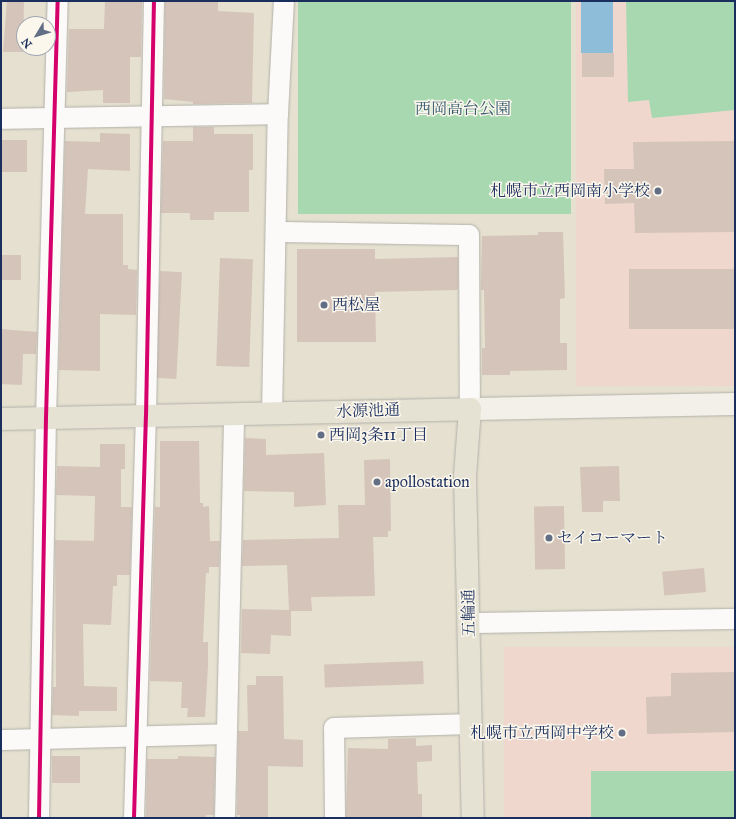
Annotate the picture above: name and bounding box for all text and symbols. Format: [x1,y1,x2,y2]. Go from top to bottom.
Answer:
north arrow [16,16,56,56]
text: N [19,35,35,51]
park label: 西岡高台公園 [415,99,511,119]
place label: 札幌市立西岡南小学校 [490,181,650,201]
marker: 札幌市立西岡南小学校 [653,186,663,196]
place label: 西松屋 [332,295,380,315]
marker: 西松屋 [319,300,329,310]
street label: 水源池通 [336,400,400,422]
place label: 西岡3条11丁目 [329,425,428,445]
marker: 西岡3条11丁目 [316,430,326,440]
place label: apollostation [385,472,470,492]
marker: apollostation [372,477,382,487]
place label: セイコーマート [557,528,669,548]
marker: セイコーマート [544,533,554,543]
street label: 五輪通 [459,589,479,637]
place label: 札幌市立西岡中学校 [470,723,614,743]
marker: 札幌市立西岡中学校 [617,728,627,738]

